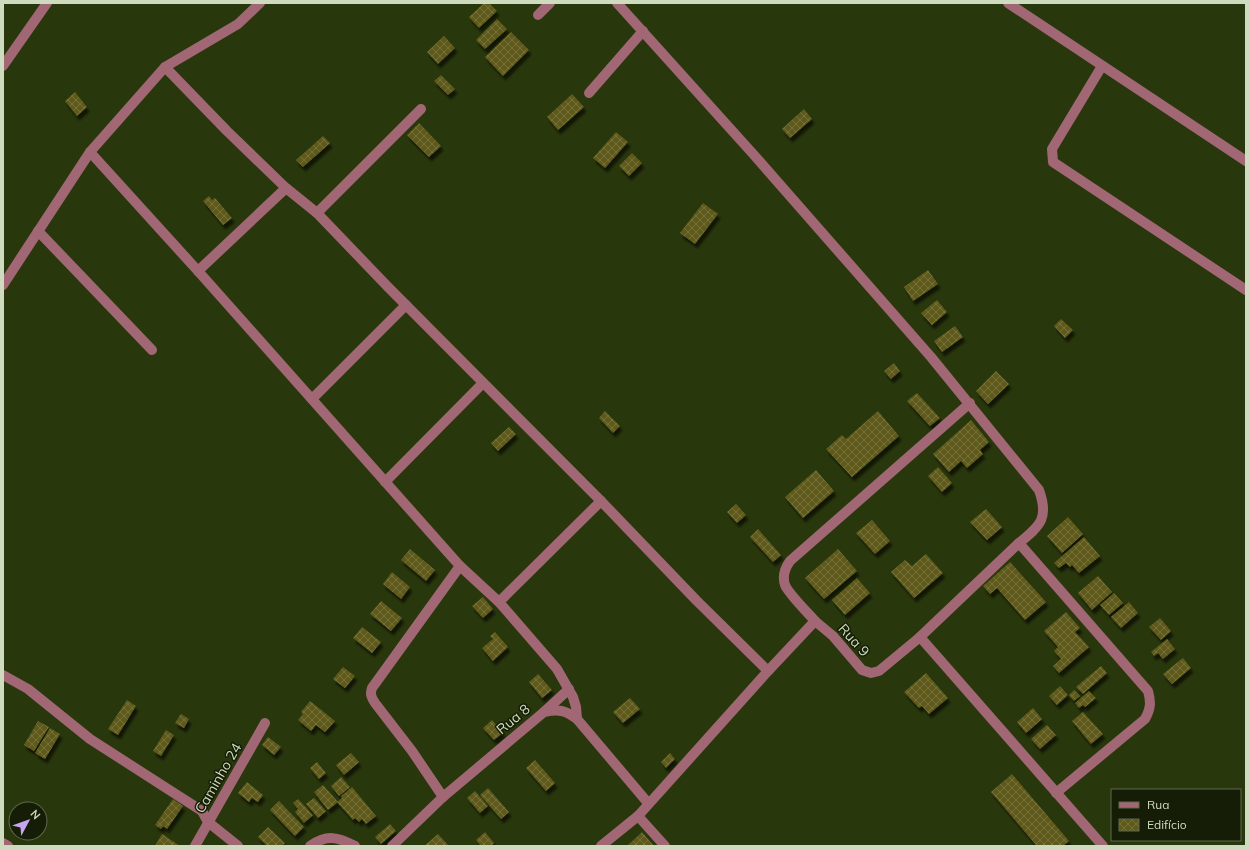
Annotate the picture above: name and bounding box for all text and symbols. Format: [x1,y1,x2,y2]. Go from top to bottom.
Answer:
street label: Rua 9 [835,620,873,660]
street label: Rua 8 [493,700,533,738]
street label: Caminho 24 [191,739,246,816]
legend [1111,789,1241,841]
text: Rua [1147,797,1169,812]
north arrow [8,801,48,841]
text: N [28,807,44,822]
text: Edifício [1147,817,1187,832]

